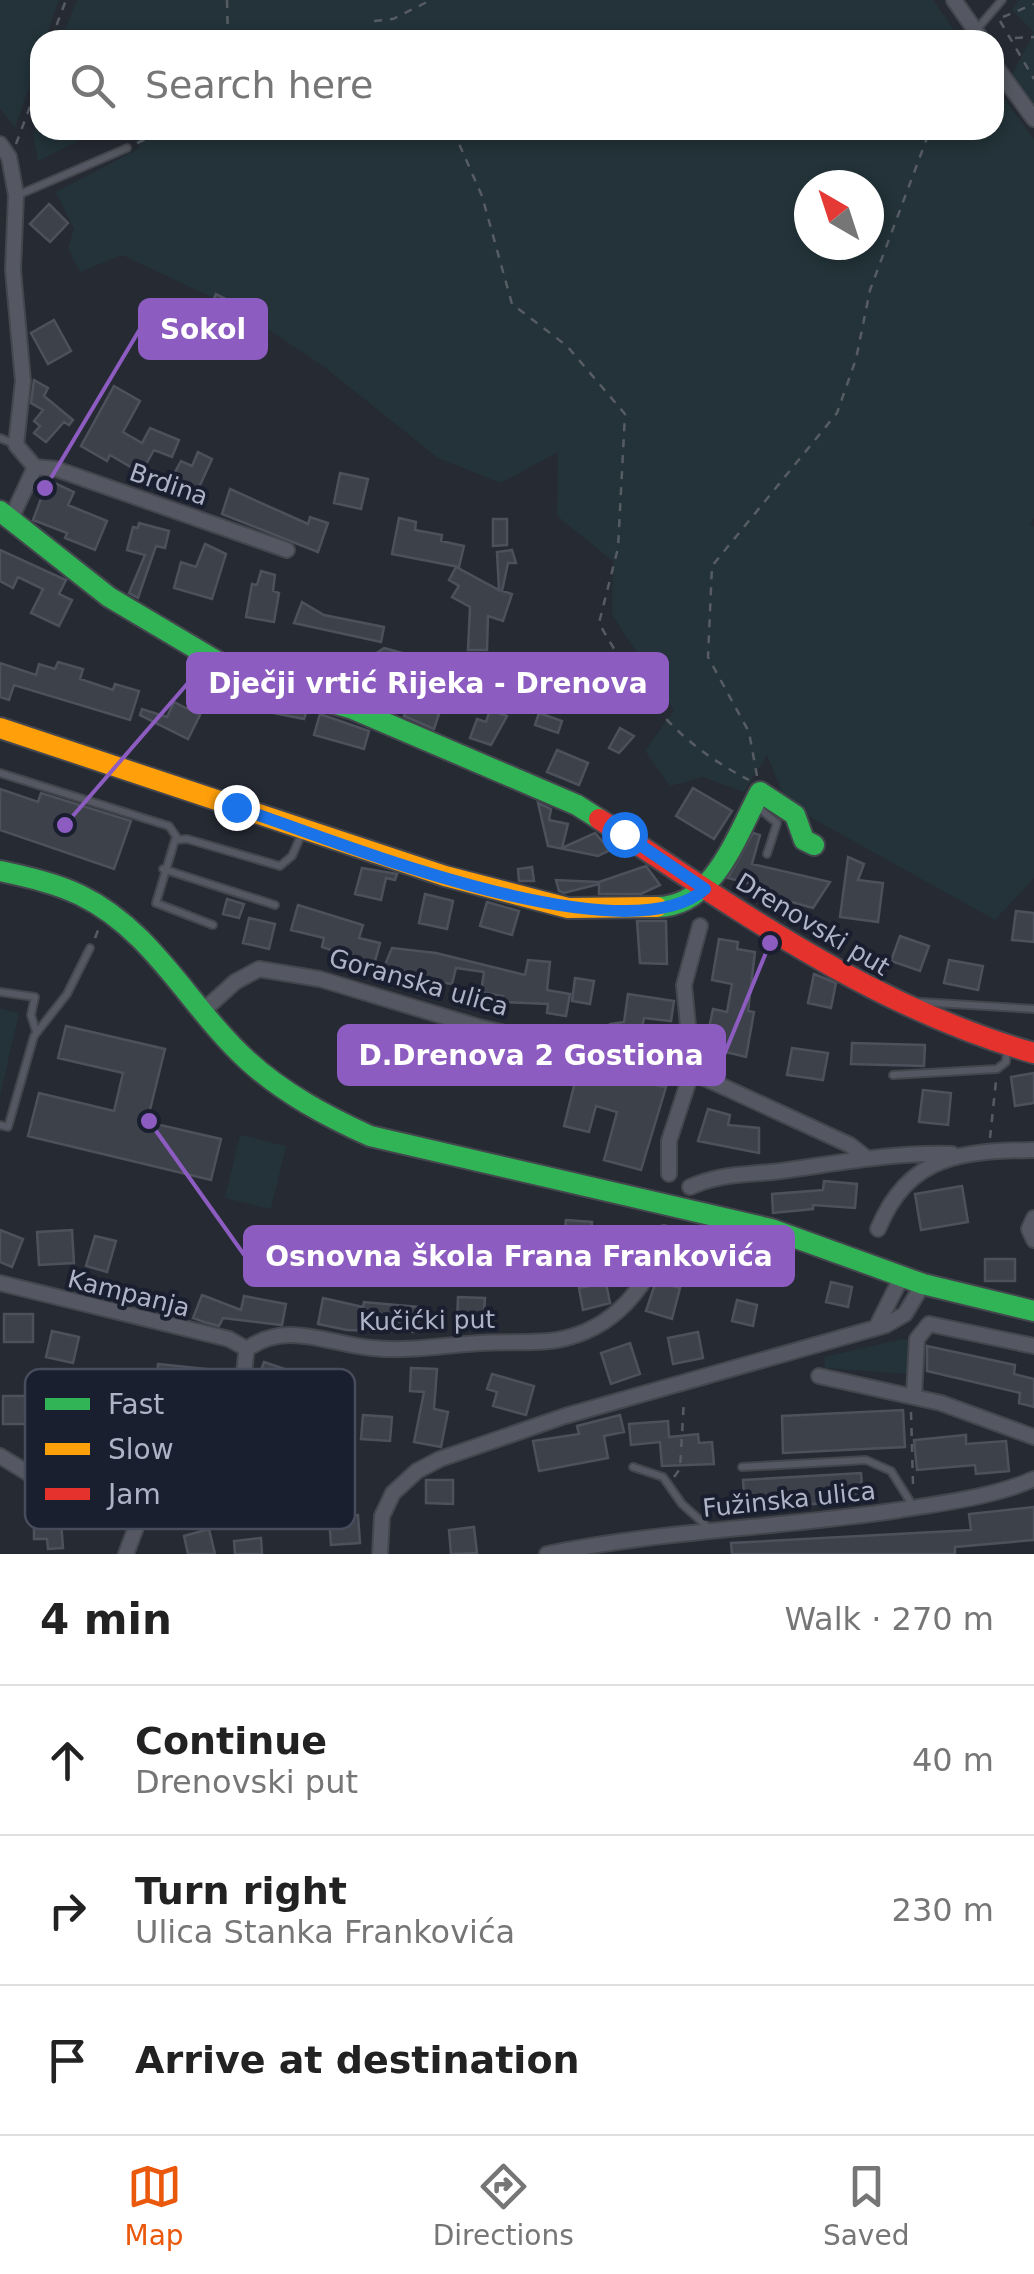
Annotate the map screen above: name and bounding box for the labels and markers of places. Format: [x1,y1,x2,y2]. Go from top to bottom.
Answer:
callout: Sokol [140,300,266,358]
callout: Dječji vrtić Rijeka - Drenova [188,654,667,712]
callout: D.Drenova 2 Gostiona [339,1026,724,1084]
callout: Osnovna škola Frana Frankovića [245,1227,793,1285]

